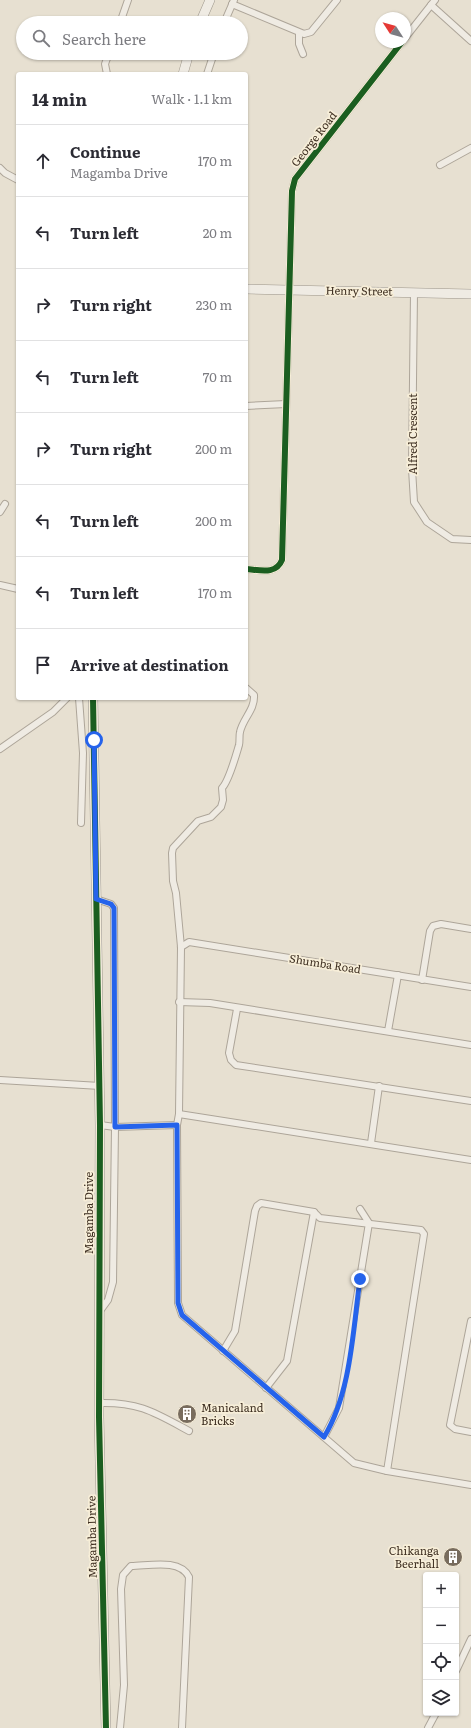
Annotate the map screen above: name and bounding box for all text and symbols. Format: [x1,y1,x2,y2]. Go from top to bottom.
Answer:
north arrow [375,12,411,48]
search box [16,16,248,60]
icon: search [30,27,52,49]
text: Search here [62,27,146,50]
text: 14 min [32,86,87,111]
text: Walk · 1.1 km [151,89,232,108]
street label: George Road [287,107,340,169]
text: Continue [70,140,140,163]
icon: ahead [32,150,54,172]
text: 170 m [198,151,232,170]
text: Magamba Drive [70,163,168,182]
text: Turn left [70,221,139,244]
icon: left [32,222,54,244]
text: 20 m [203,223,232,242]
street label: Henry Street [325,281,393,299]
text: Turn right [70,293,152,316]
icon: right [32,294,54,316]
text: 230 m [196,295,232,314]
text: Turn left [70,365,139,388]
icon: left [32,366,54,388]
text: 70 m [203,367,232,386]
street label: Alfred Crescent [404,393,420,475]
text: Turn right [70,437,152,460]
icon: right [32,438,54,460]
text: 200 m [195,439,232,458]
text: Turn left [70,509,139,532]
icon: left [32,510,54,532]
text: 200 m [195,511,232,530]
text: Turn left [70,581,139,604]
icon: left [32,582,54,604]
text: 170 m [198,583,232,602]
text: Arrive at destination [70,653,229,676]
icon: arrive [32,654,54,676]
route start [85,731,103,749]
street label: Shumba Road [288,949,362,977]
street label: Magamba Drive [80,1171,96,1254]
route end [351,1270,369,1288]
place label: Manicaland Bricks [201,1399,264,1428]
building icon: Manicaland Bricks [176,1403,198,1425]
street label: Magamba Drive [82,1495,100,1578]
place label: Chikanga Beerhall [389,1542,439,1571]
building icon: Chikanga Beerhall [442,1546,464,1568]
map controls [423,1572,459,1716]
button: + [423,1572,459,1608]
button: − [423,1608,459,1644]
button: locate [423,1644,459,1680]
button: layers [423,1680,459,1716]

